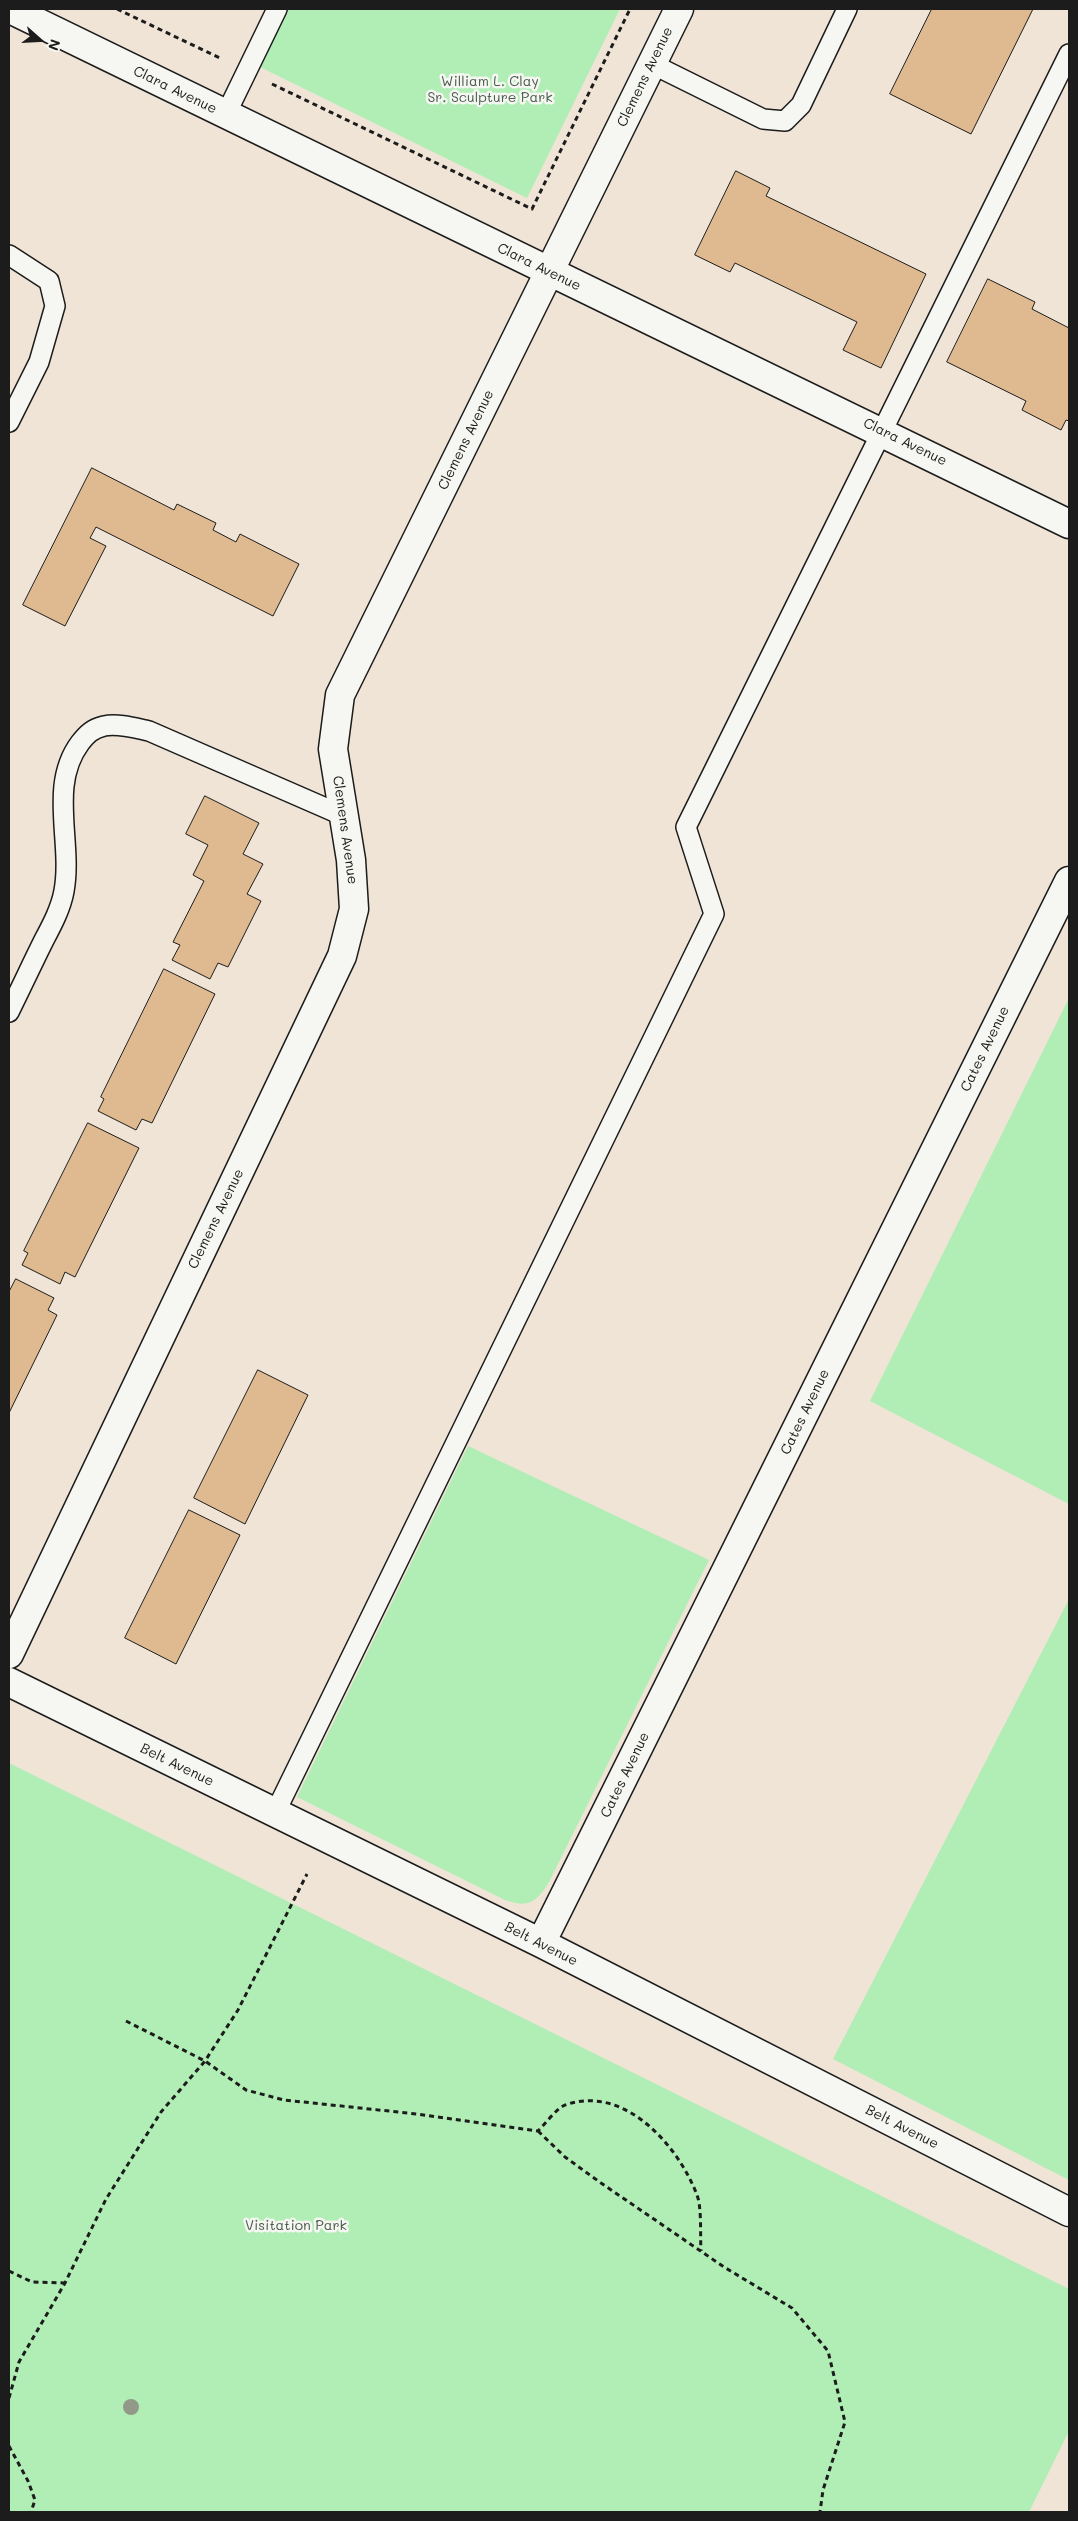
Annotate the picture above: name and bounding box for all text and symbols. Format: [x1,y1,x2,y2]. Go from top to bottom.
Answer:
north arrow [15,15,65,65]
street label: Clemens Avenue [613,24,677,130]
text: N [44,37,65,53]
street label: Clara Avenue [130,63,220,117]
park label: William L. Clay Sr. Sculpture Park [427,74,553,106]
street label: Clara Avenue [494,240,584,294]
street label: Clemens Avenue [434,387,498,493]
street label: Clara Avenue [860,415,950,469]
street label: Clemens Avenue [329,775,361,885]
street label: Cates Avenue [957,1003,1013,1095]
street label: Clemens Avenue [184,1166,248,1272]
street label: Cates Avenue [777,1366,833,1458]
street label: Cates Avenue [597,1729,653,1821]
street label: Belt Avenue [137,1740,217,1790]
street label: Belt Avenue [502,1918,580,1970]
street label: Belt Avenue [863,2101,941,2153]
park label: Visitation Park [245,2218,347,2234]

